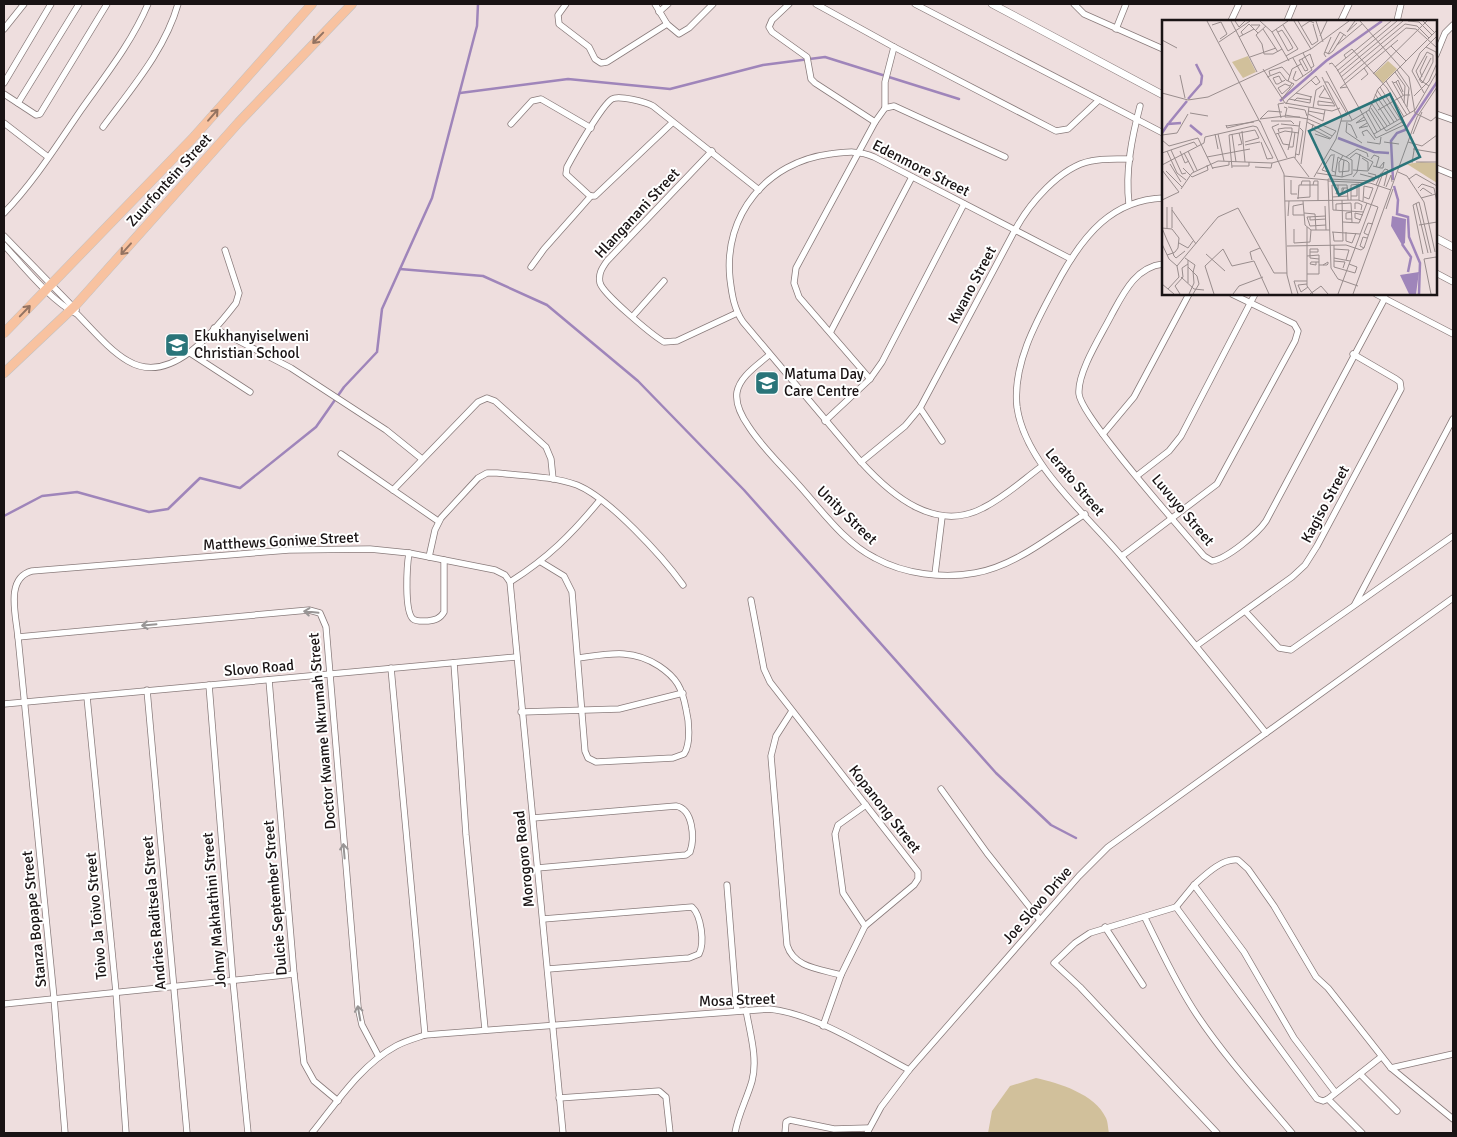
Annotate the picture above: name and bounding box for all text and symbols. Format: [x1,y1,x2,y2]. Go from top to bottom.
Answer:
inset map [1162,20,1437,295]
one-way arrow [312,32,324,45]
one-way arrow [208,108,219,121]
street label: Zuurfontein Street [123,130,215,230]
street label: Edenmore Street [869,136,973,200]
street label: Hlanganani Street [591,164,683,262]
one-way arrow [120,243,132,256]
street label: Kwano Street [944,243,1000,327]
one-way arrow [19,306,31,318]
place label: Ekukhanyiselweni Christian School [194,327,309,362]
school or university icon: Ekukhanyiselweni Christian School [164,332,190,358]
place label: Matuma Day Care Centre [784,365,864,400]
school or university icon: Matuma Day Care Centre [754,370,780,396]
street label: Lerato Street [1041,444,1109,520]
street label: Kagiso Street [1297,462,1353,546]
street label: Luvuyo Street [1148,471,1218,549]
street label: Unity Street [813,482,881,548]
street label: Matthews Goniwe Street [202,528,360,554]
one-way arrow [303,607,319,617]
one-way arrow [141,620,157,629]
street label: Doctor Kwame Nkrumah Street [304,632,340,830]
street label: Slovo Road [223,656,295,680]
street label: Kopanong Street [845,761,925,857]
street label: Morogoro Road [510,810,538,908]
street label: Dulcie September Street [259,820,291,976]
street label: Johny Makhathini Street [198,832,230,988]
street label: Andries Raditsela Street [138,835,170,991]
one-way arrow [339,843,349,859]
street label: Stanza Bopape Street [18,850,50,988]
street label: Toivo Ja Toivo Street [81,852,111,980]
street label: Joe Slovo Drive [998,863,1076,947]
street label: Mosa Street [698,990,776,1010]
one-way arrow [354,1005,364,1021]

